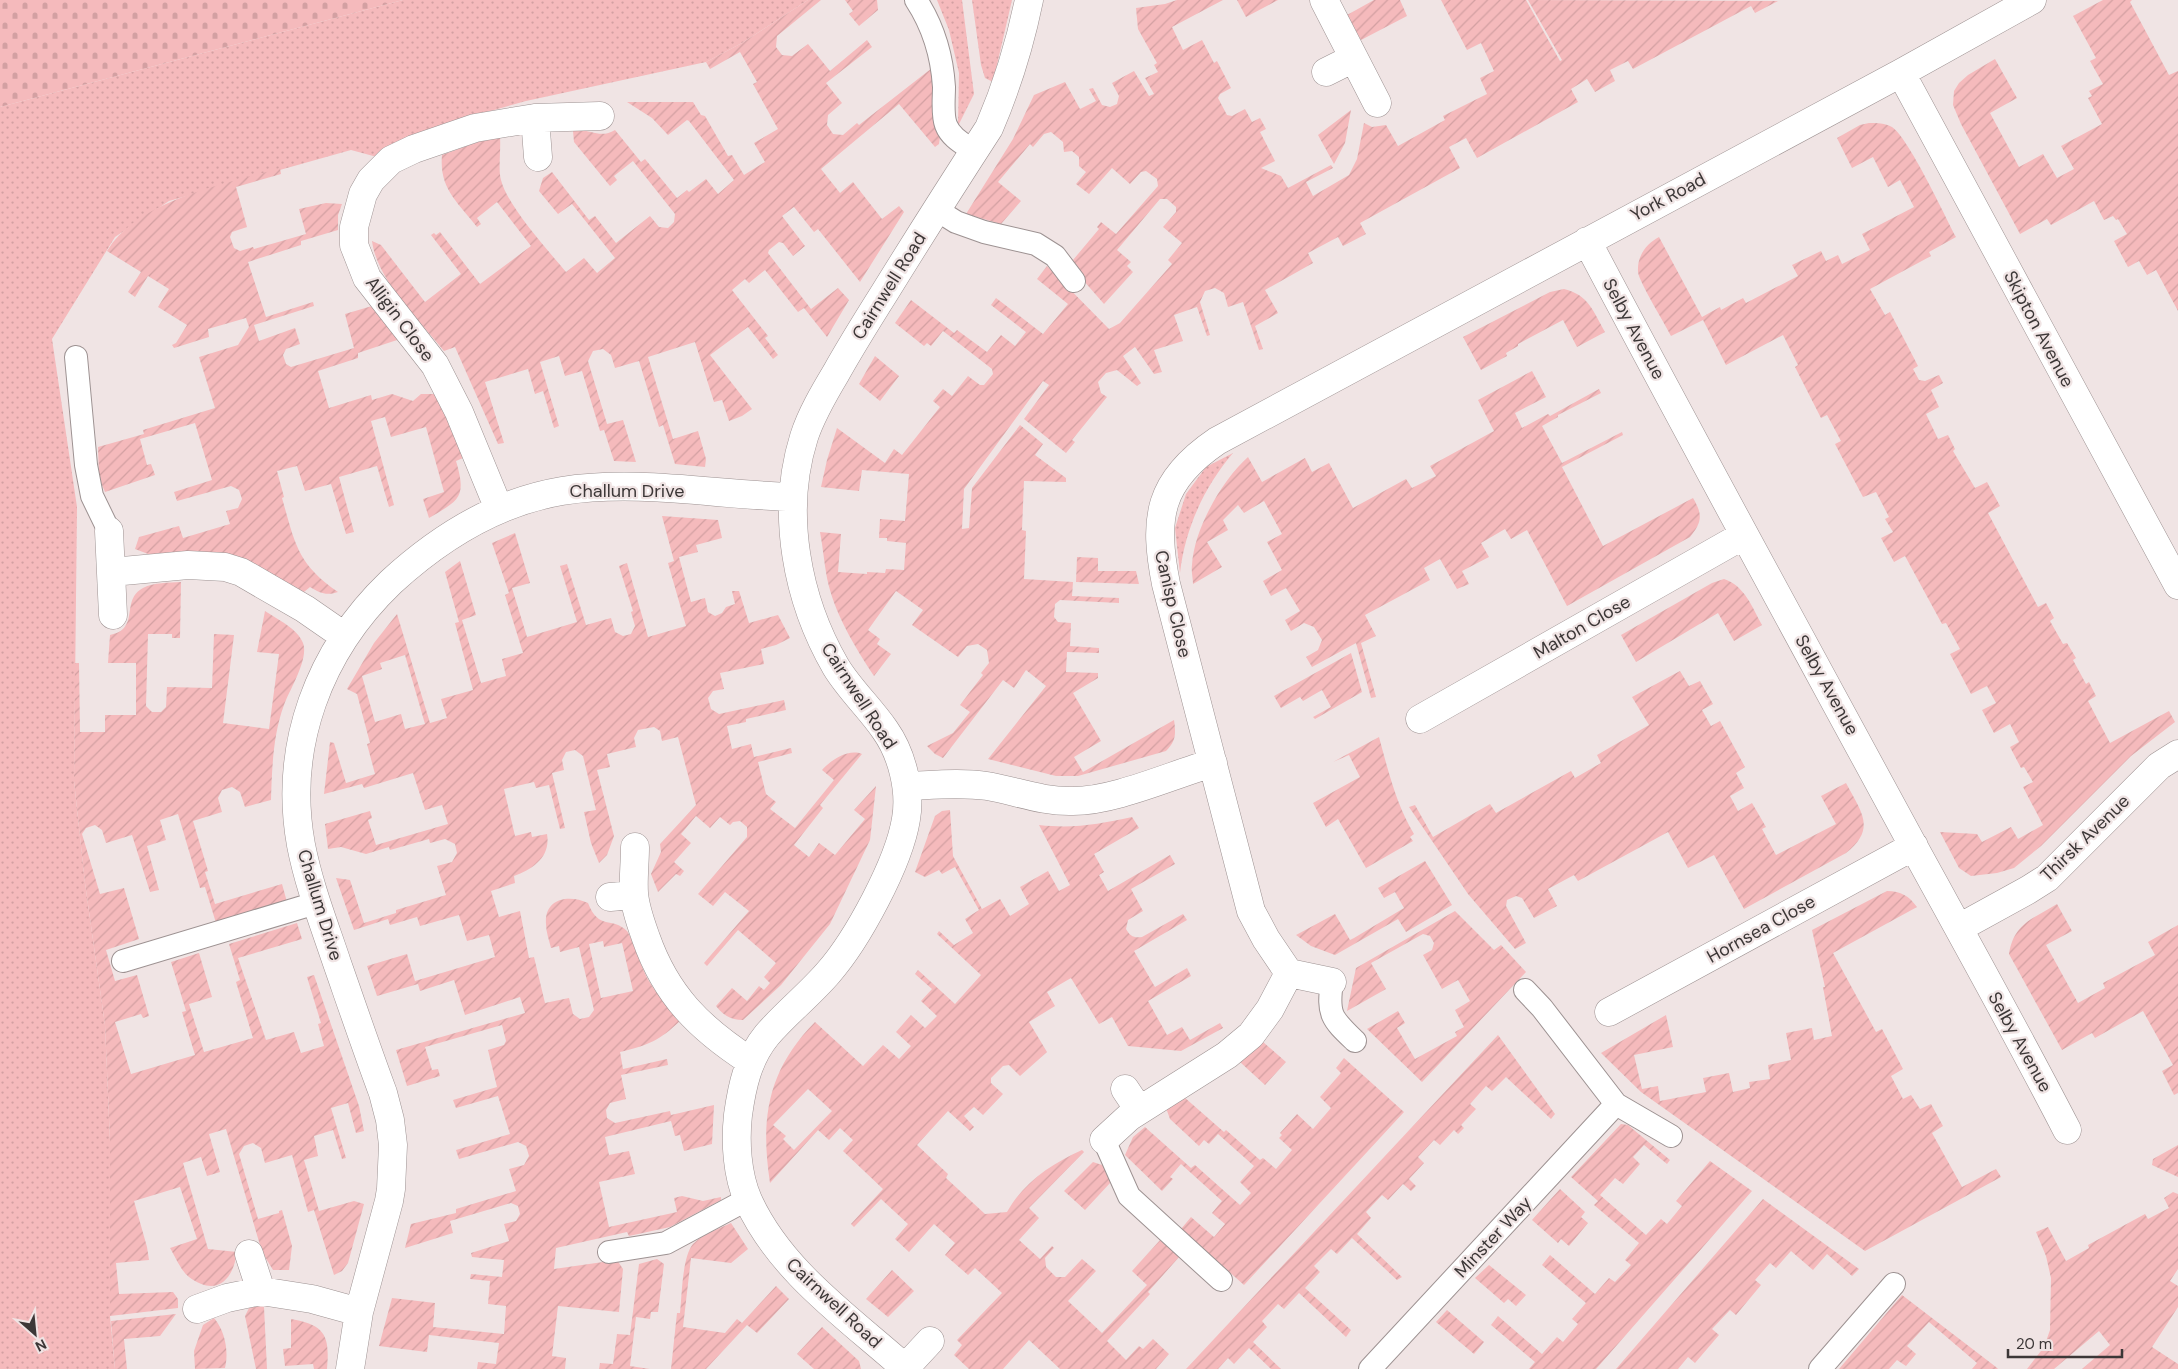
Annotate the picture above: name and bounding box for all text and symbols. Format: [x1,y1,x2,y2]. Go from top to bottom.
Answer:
street label: York Road [1626,167,1710,227]
street label: Cairnwell Road [846,228,932,344]
street label: Skipton Avenue [1998,267,2080,391]
street label: Alligin Close [360,272,440,366]
street label: Selby Avenue [1597,274,1671,384]
street label: Challum Drive [570,479,684,503]
street label: Canisp Close [1149,548,1197,660]
street label: Malton Close [1529,590,1635,664]
street label: Selby Avenue [1790,631,1864,739]
street label: Cairnwell Road [816,638,902,754]
street label: Thirsk Avenue [2035,789,2135,887]
street label: Challum Drive [292,847,348,963]
street label: Hornsea Close [1702,889,1820,969]
street label: Selby Avenue [1983,988,2057,1096]
street label: Minster Way [1449,1191,1537,1283]
street label: Cairnwell Road [781,1252,887,1354]
north arrow [10,1309,60,1359]
scale bar [2008,1326,2122,1358]
text: 20 m [2016,1334,2052,1354]
text: N [32,1335,50,1356]

